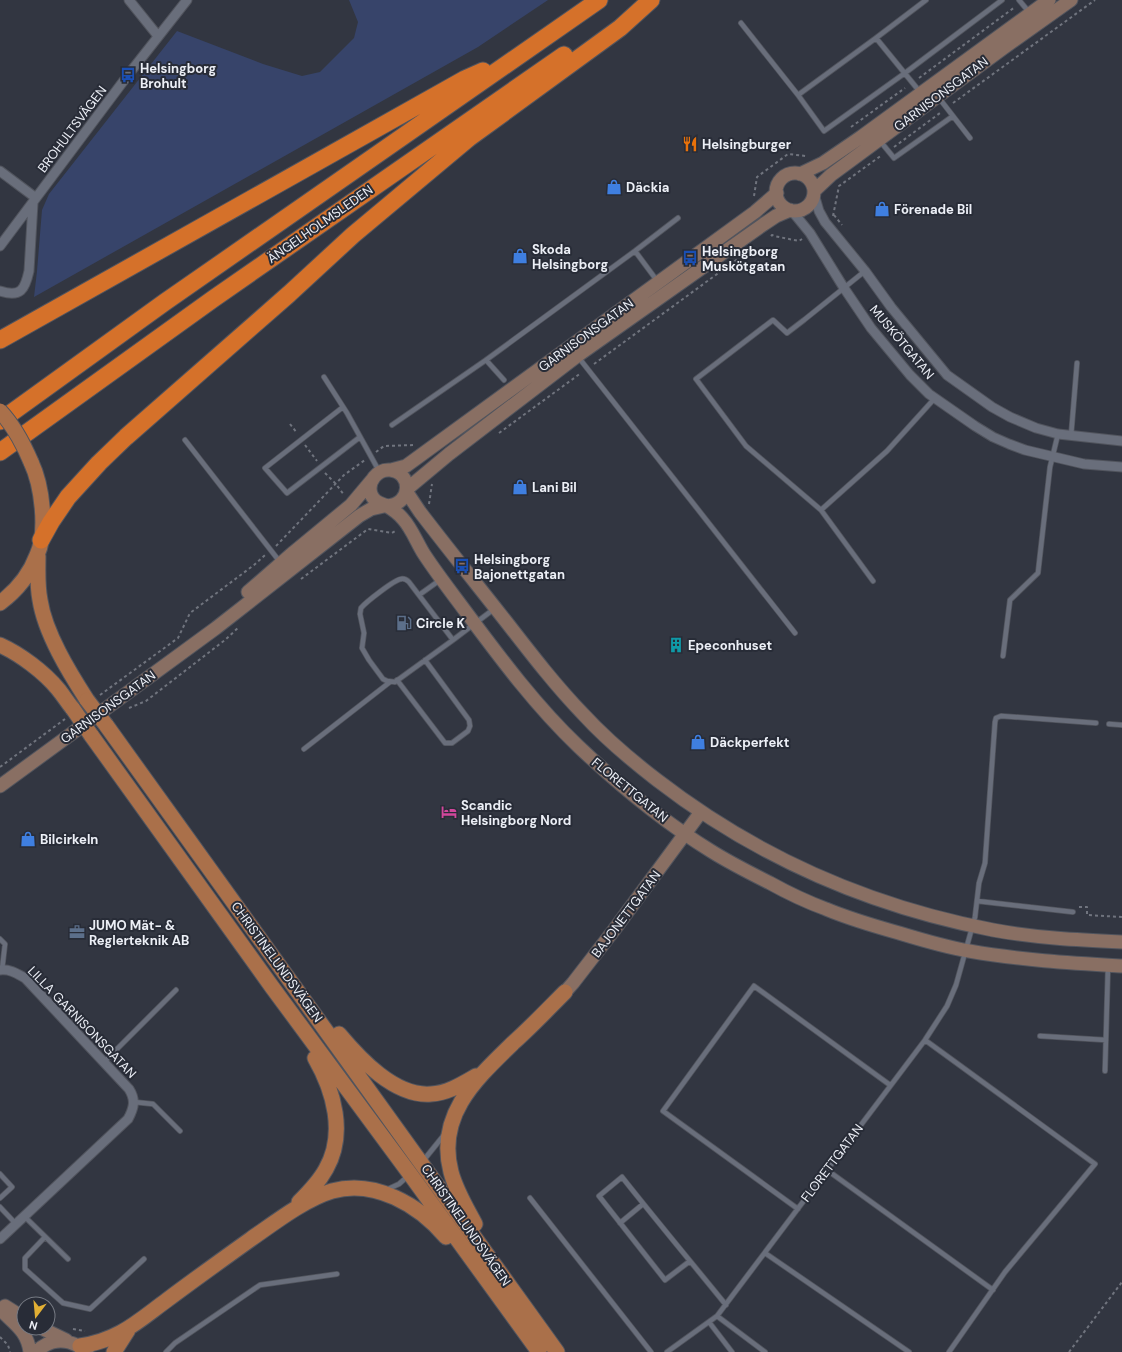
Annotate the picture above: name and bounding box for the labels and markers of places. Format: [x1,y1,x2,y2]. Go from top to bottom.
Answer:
place label: Helsingborg Brohult [140,60,216,92]
bus stop icon: Helsingborg Brohult [119,66,137,84]
restaurant icon: Helsingburger [681,135,699,153]
place label: Helsingburger [702,136,792,153]
shop icon: Däckia [605,178,623,196]
place label: Däckia [626,179,669,196]
shop icon: Förenade Bil [873,200,891,218]
place label: Förenade Bil [894,201,972,218]
place label: Skoda Helsingborg [532,241,608,273]
place label: Helsingborg Muskötgatan [702,243,785,275]
shop icon: Skoda Helsingborg [511,247,529,265]
bus stop icon: Helsingborg Muskötgatan [681,249,699,267]
shop icon: Lani Bil [511,478,529,496]
place label: Lani Bil [532,479,577,496]
place label: Helsingborg Bajonettgatan [474,551,565,583]
bus stop icon: Helsingborg Bajonettgatan [453,557,471,575]
fuel station icon: Circle K [395,614,413,632]
place label: Circle K [416,615,466,632]
building icon: Epeconhuset [667,636,685,654]
place label: Epeconhuset [688,637,772,654]
shop icon: Däckperfekt [689,733,707,751]
place label: Däckperfekt [710,734,789,751]
place label: Scandic Helsingborg Nord [461,797,571,829]
hotel icon: Scandic Helsingborg Nord [440,803,458,821]
shop icon: Bilcirkeln [19,830,37,848]
place label: Bilcirkeln [40,831,98,848]
place label: JUMO Mät- & Reglerteknik AB [89,917,189,949]
office icon: JUMO Mät- & Reglerteknik AB [68,923,86,941]

